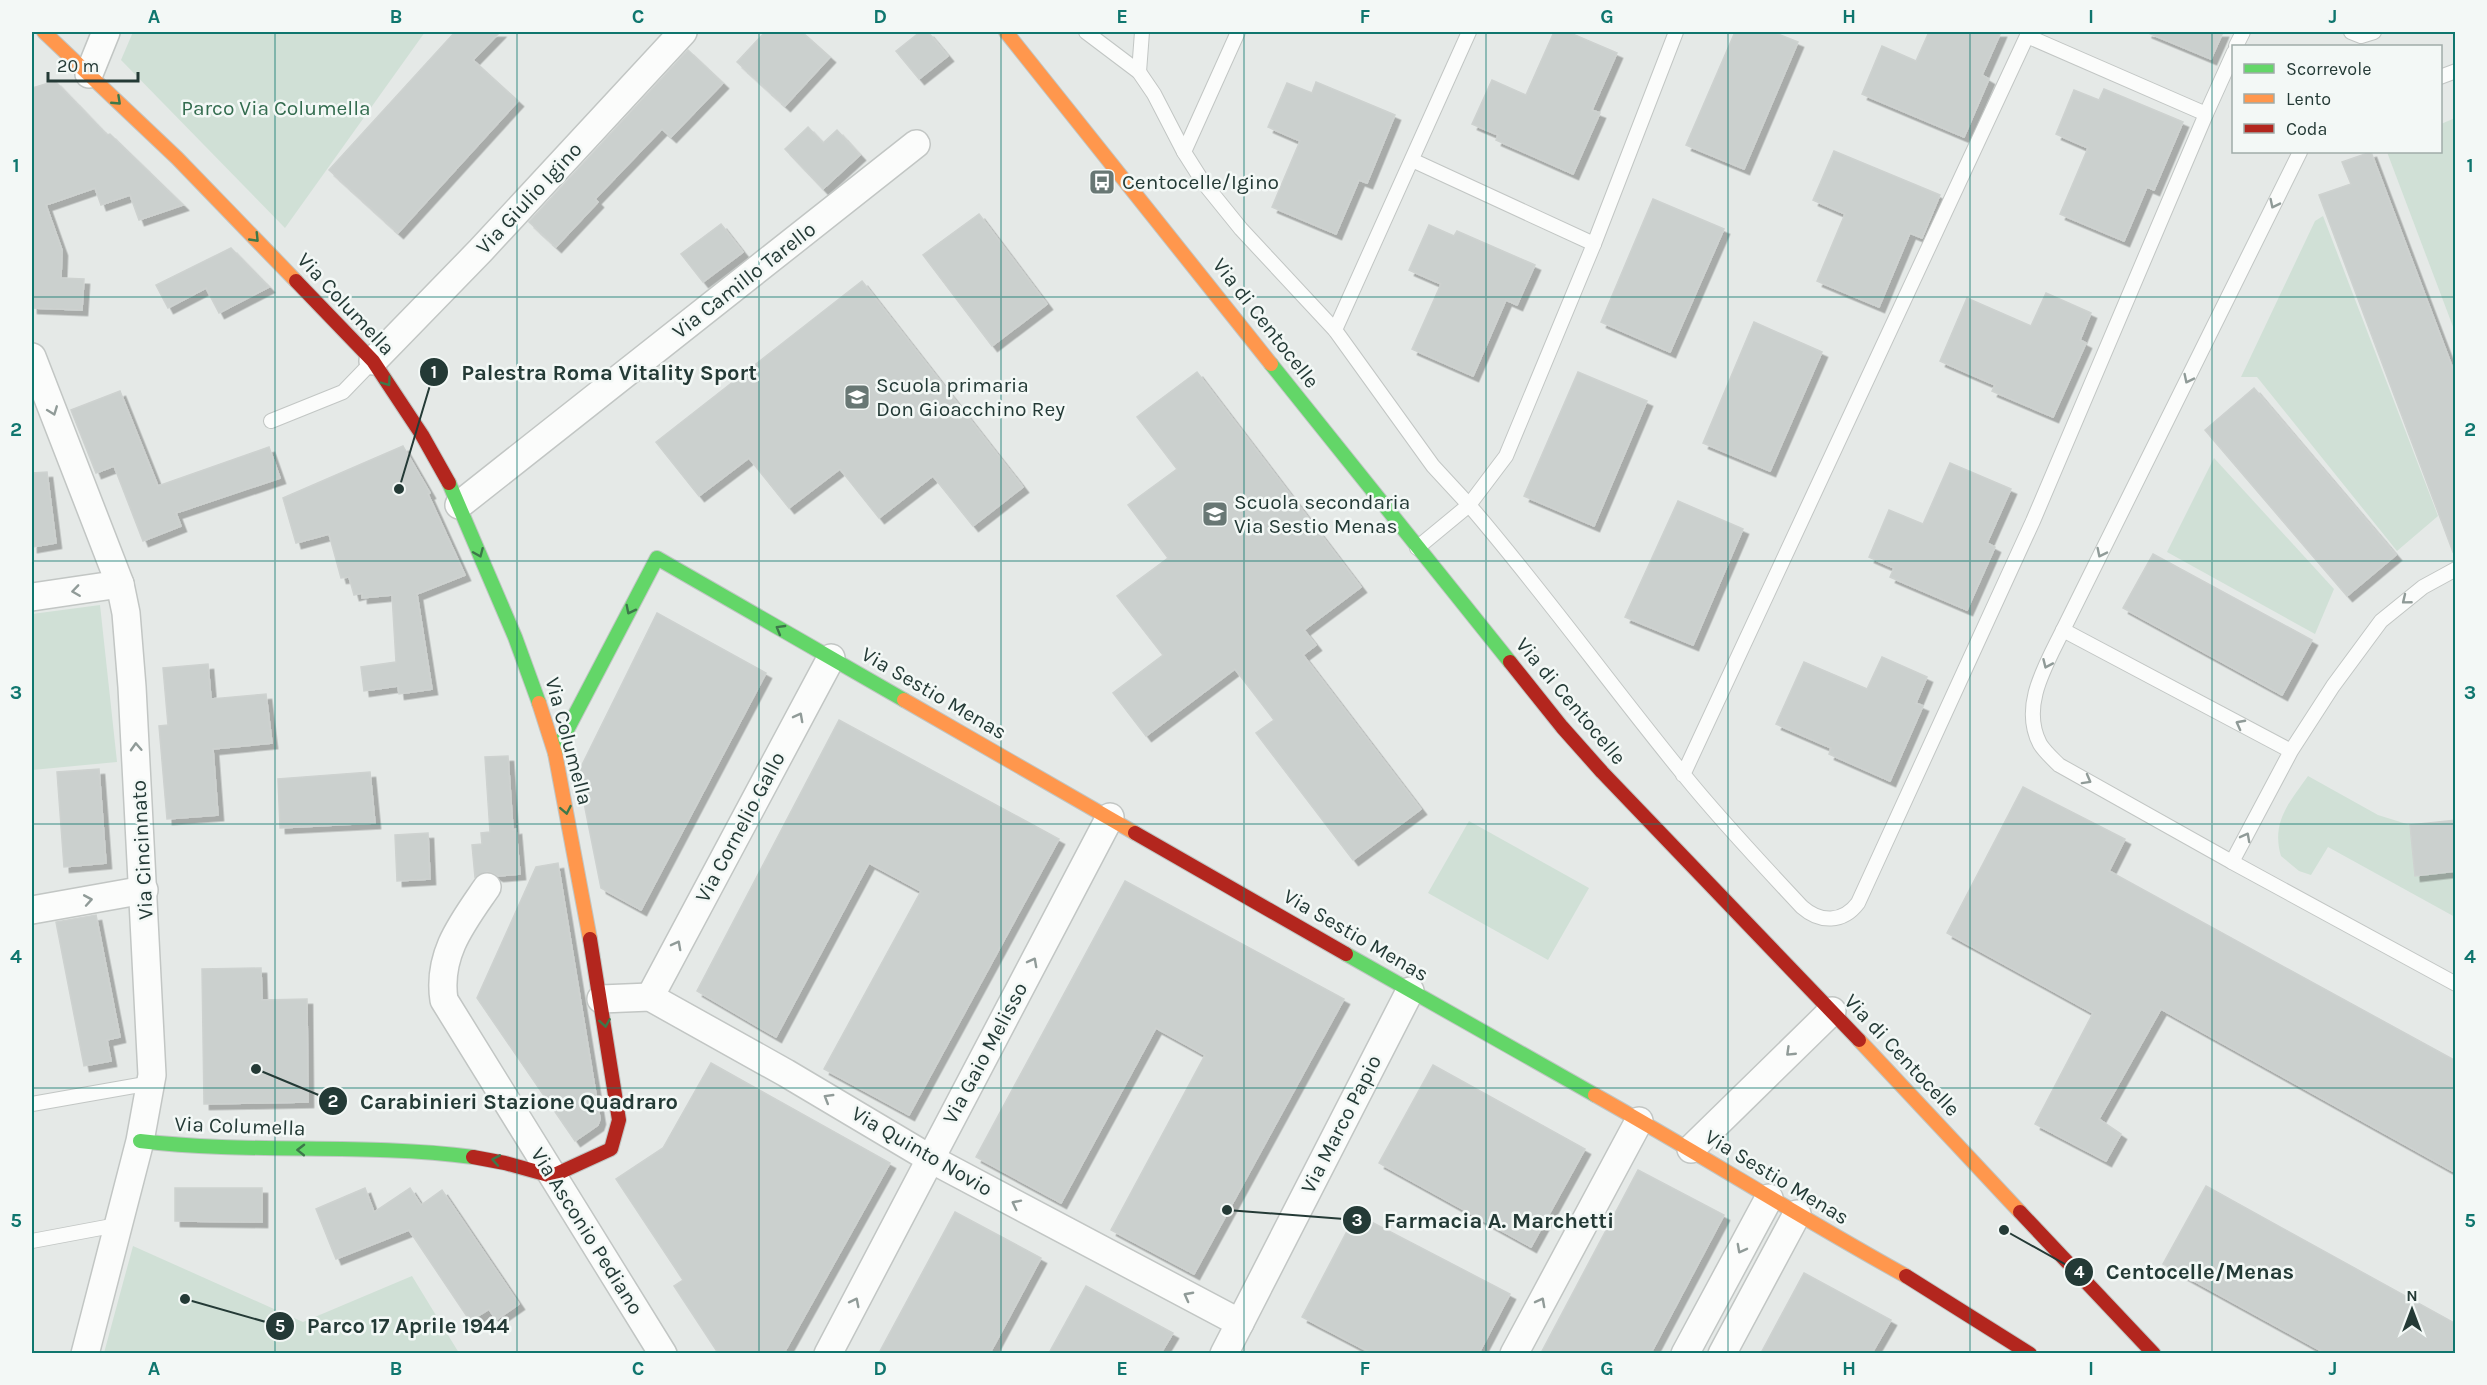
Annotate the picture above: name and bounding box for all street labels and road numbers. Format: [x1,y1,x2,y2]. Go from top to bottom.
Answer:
street label: Via Giulio Igino [471,137,587,259]
street label: Via Camillo Tarello [668,217,820,343]
street label: Via Columella [292,248,400,360]
street label: Via di Centocelle [1208,253,1324,393]
street label: Via di Centocelle [1511,633,1631,769]
street label: Via Sestio Menas [857,642,1011,744]
street label: Via Columella [540,674,598,808]
street label: Via Cornelio Gallo [690,748,790,906]
street label: Via Cincinnato [126,780,158,920]
street label: Via Sestio Menas [1279,884,1433,986]
street label: Via Gaio Melisso [938,978,1032,1128]
street label: Via di Centocelle [1839,989,1965,1121]
street label: Via Marco Papio [1296,1051,1386,1197]
street label: Via Quinto Novio [847,1101,997,1201]
street label: Via Columella [174,1112,306,1140]
street label: Via Sestio Menas [1701,1125,1853,1229]
street label: Via Asconio Pediano [526,1143,648,1319]

